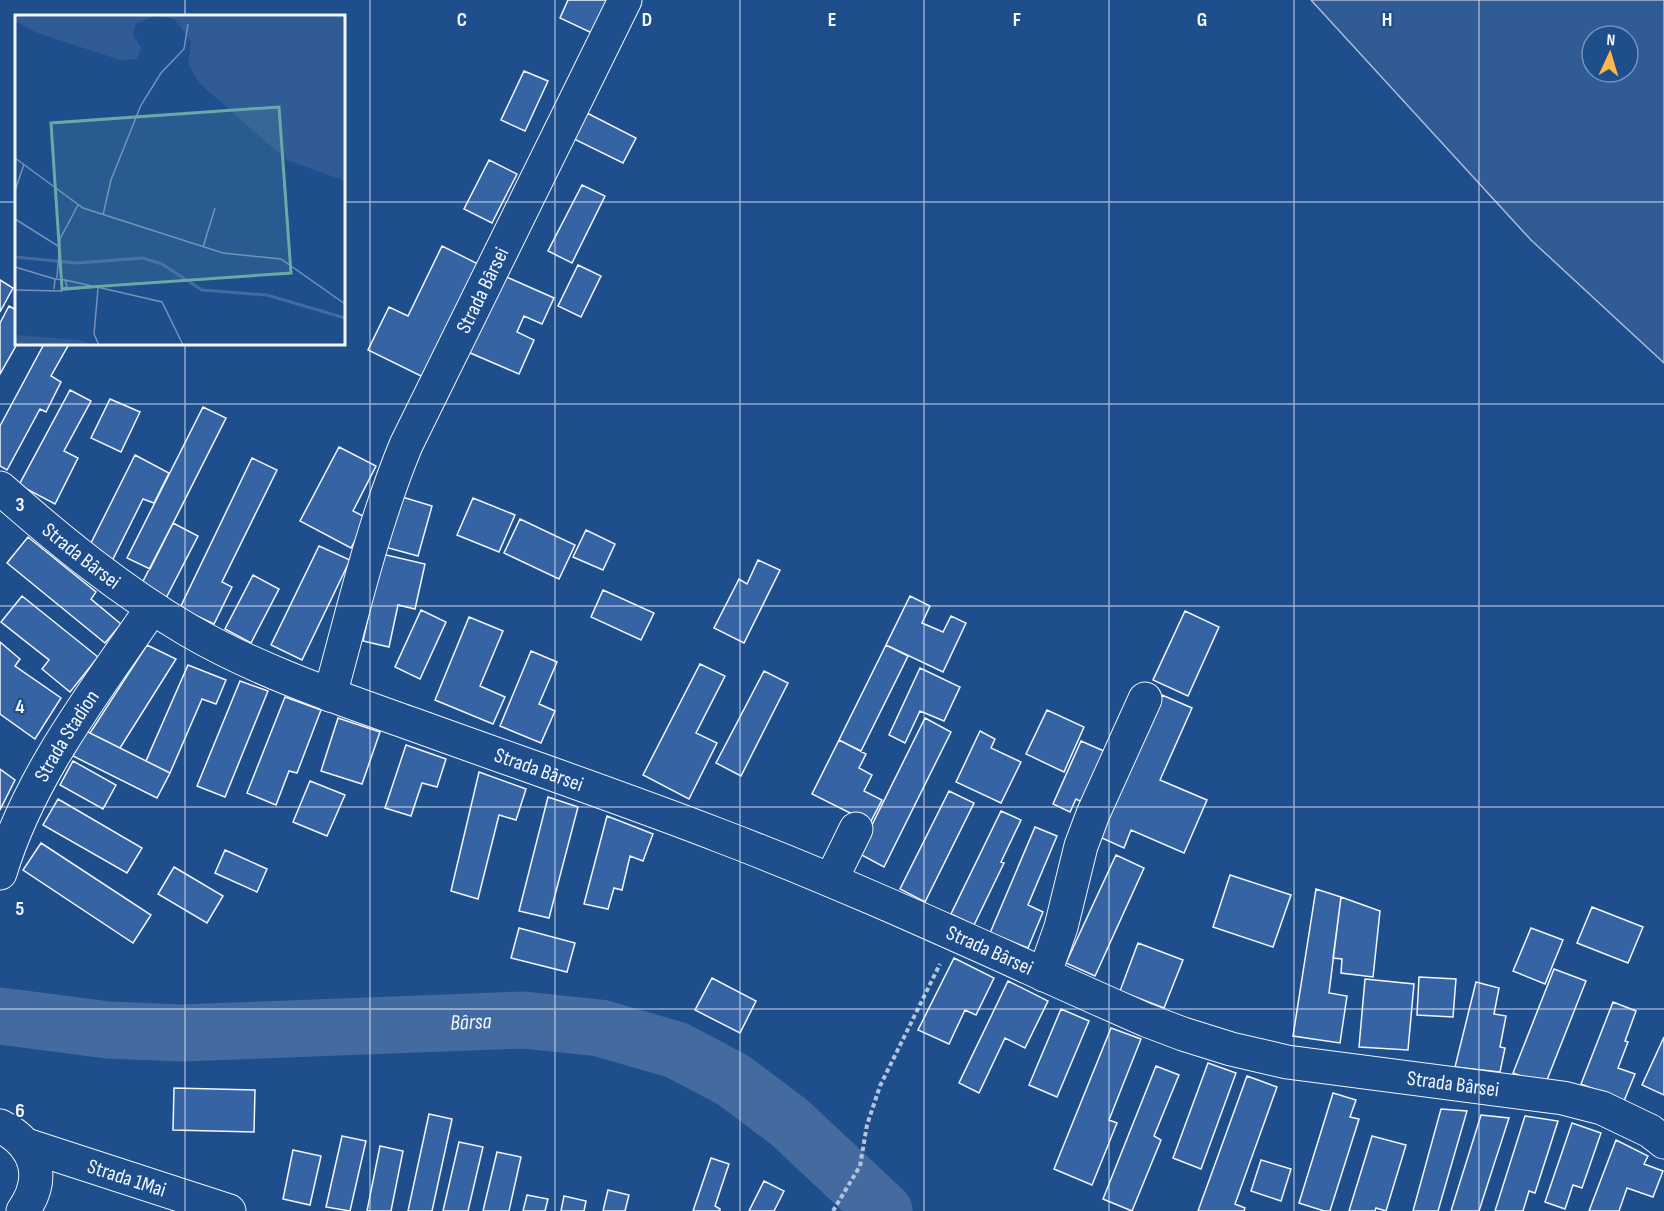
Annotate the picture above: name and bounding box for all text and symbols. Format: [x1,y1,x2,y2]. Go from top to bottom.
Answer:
text: C [457,8,467,32]
text: D [642,8,652,32]
text: E [828,8,836,32]
text: F [1013,8,1021,32]
text: G [1197,8,1207,32]
text: H [1382,8,1392,32]
inset map [15,15,345,345]
north arrow [1580,24,1640,84]
text: N [1606,31,1616,50]
street label: Strada Bârsei [451,243,514,337]
text: 3 [16,493,25,517]
street label: Strada Bârsei [37,517,125,594]
street label: Strada Stadion [29,685,104,786]
text: 4 [15,695,25,719]
street label: Strada Bârsei [491,742,587,797]
text: 5 [16,897,25,921]
street label: Strada Bârsei [942,920,1037,980]
water label: Bârsa [450,1008,492,1036]
street label: Strada Bârsei [1406,1065,1501,1102]
text: 6 [15,1099,25,1123]
street label: Strada 1Mai [84,1153,169,1202]

